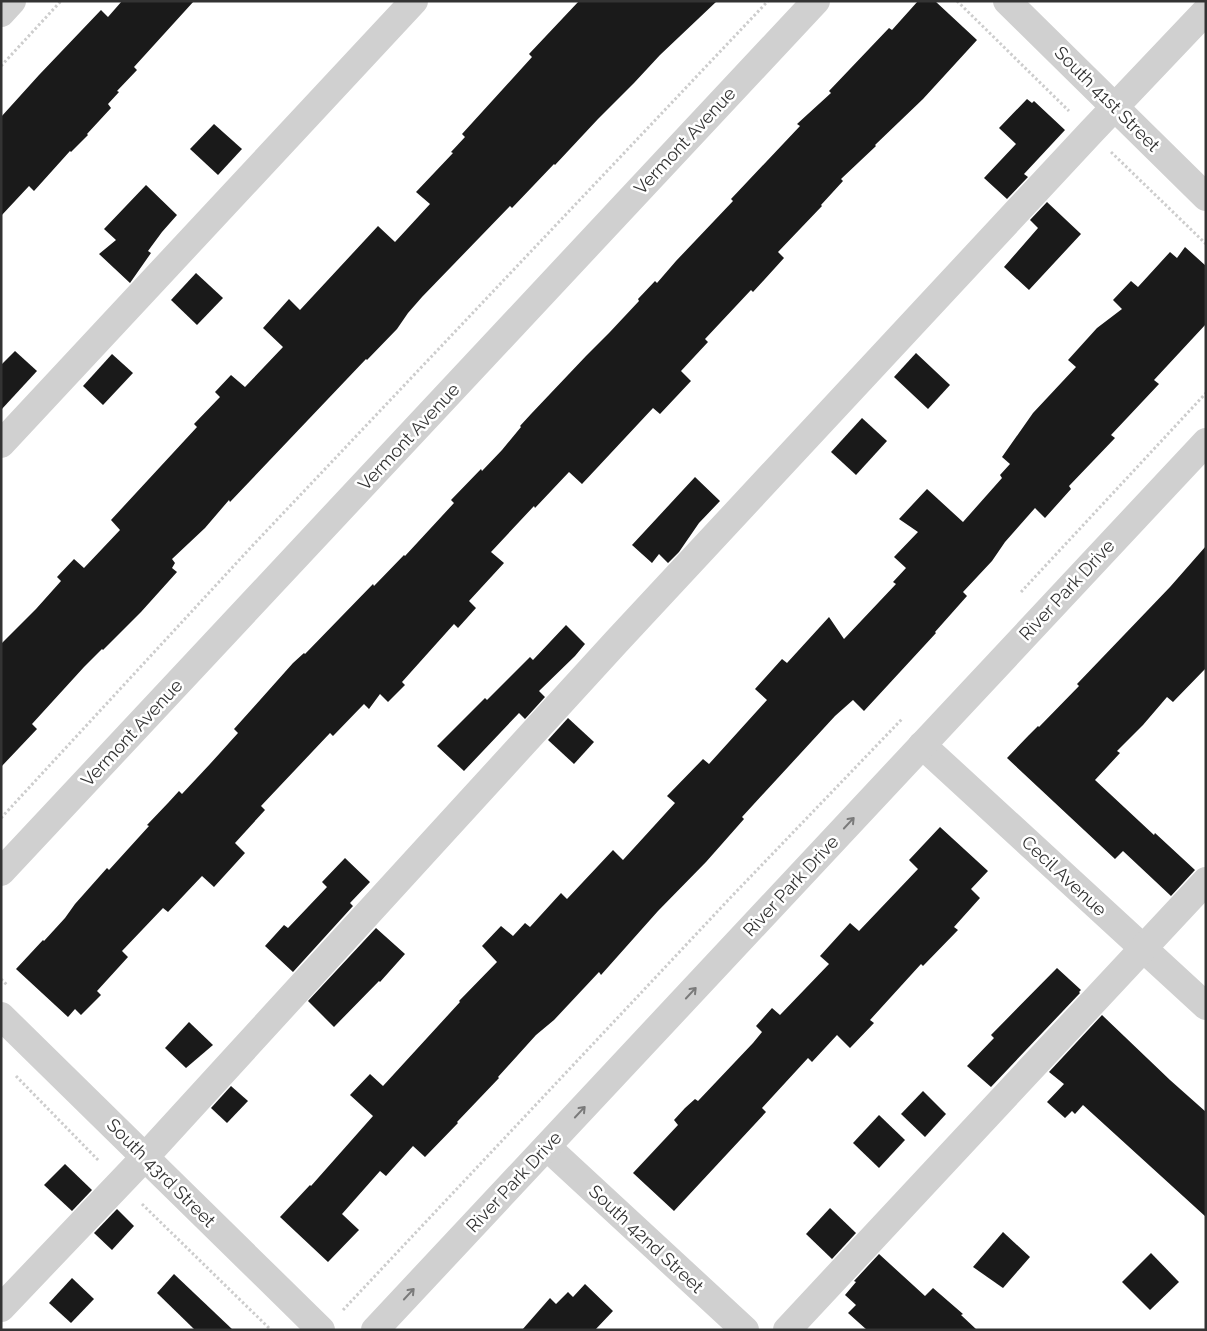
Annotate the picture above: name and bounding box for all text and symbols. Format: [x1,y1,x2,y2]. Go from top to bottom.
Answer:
street label: South 41st Street [1050,42,1164,156]
street label: Vermont Avenue [630,82,740,199]
street label: Vermont Avenue [354,378,464,495]
street label: River Park Drive [1015,535,1119,644]
street label: Vermont Avenue [77,674,187,791]
one-way arrow [843,817,855,830]
street label: River Park Drive [739,831,843,940]
street label: Cecil Avenue [1018,831,1111,921]
one-way arrow [685,987,697,1000]
one-way arrow [574,1106,586,1118]
street label: South 43rd Street [103,1114,220,1231]
street label: River Park Drive [462,1127,566,1236]
street label: South 42nd Street [585,1180,708,1297]
one-way arrow [403,1288,415,1301]

